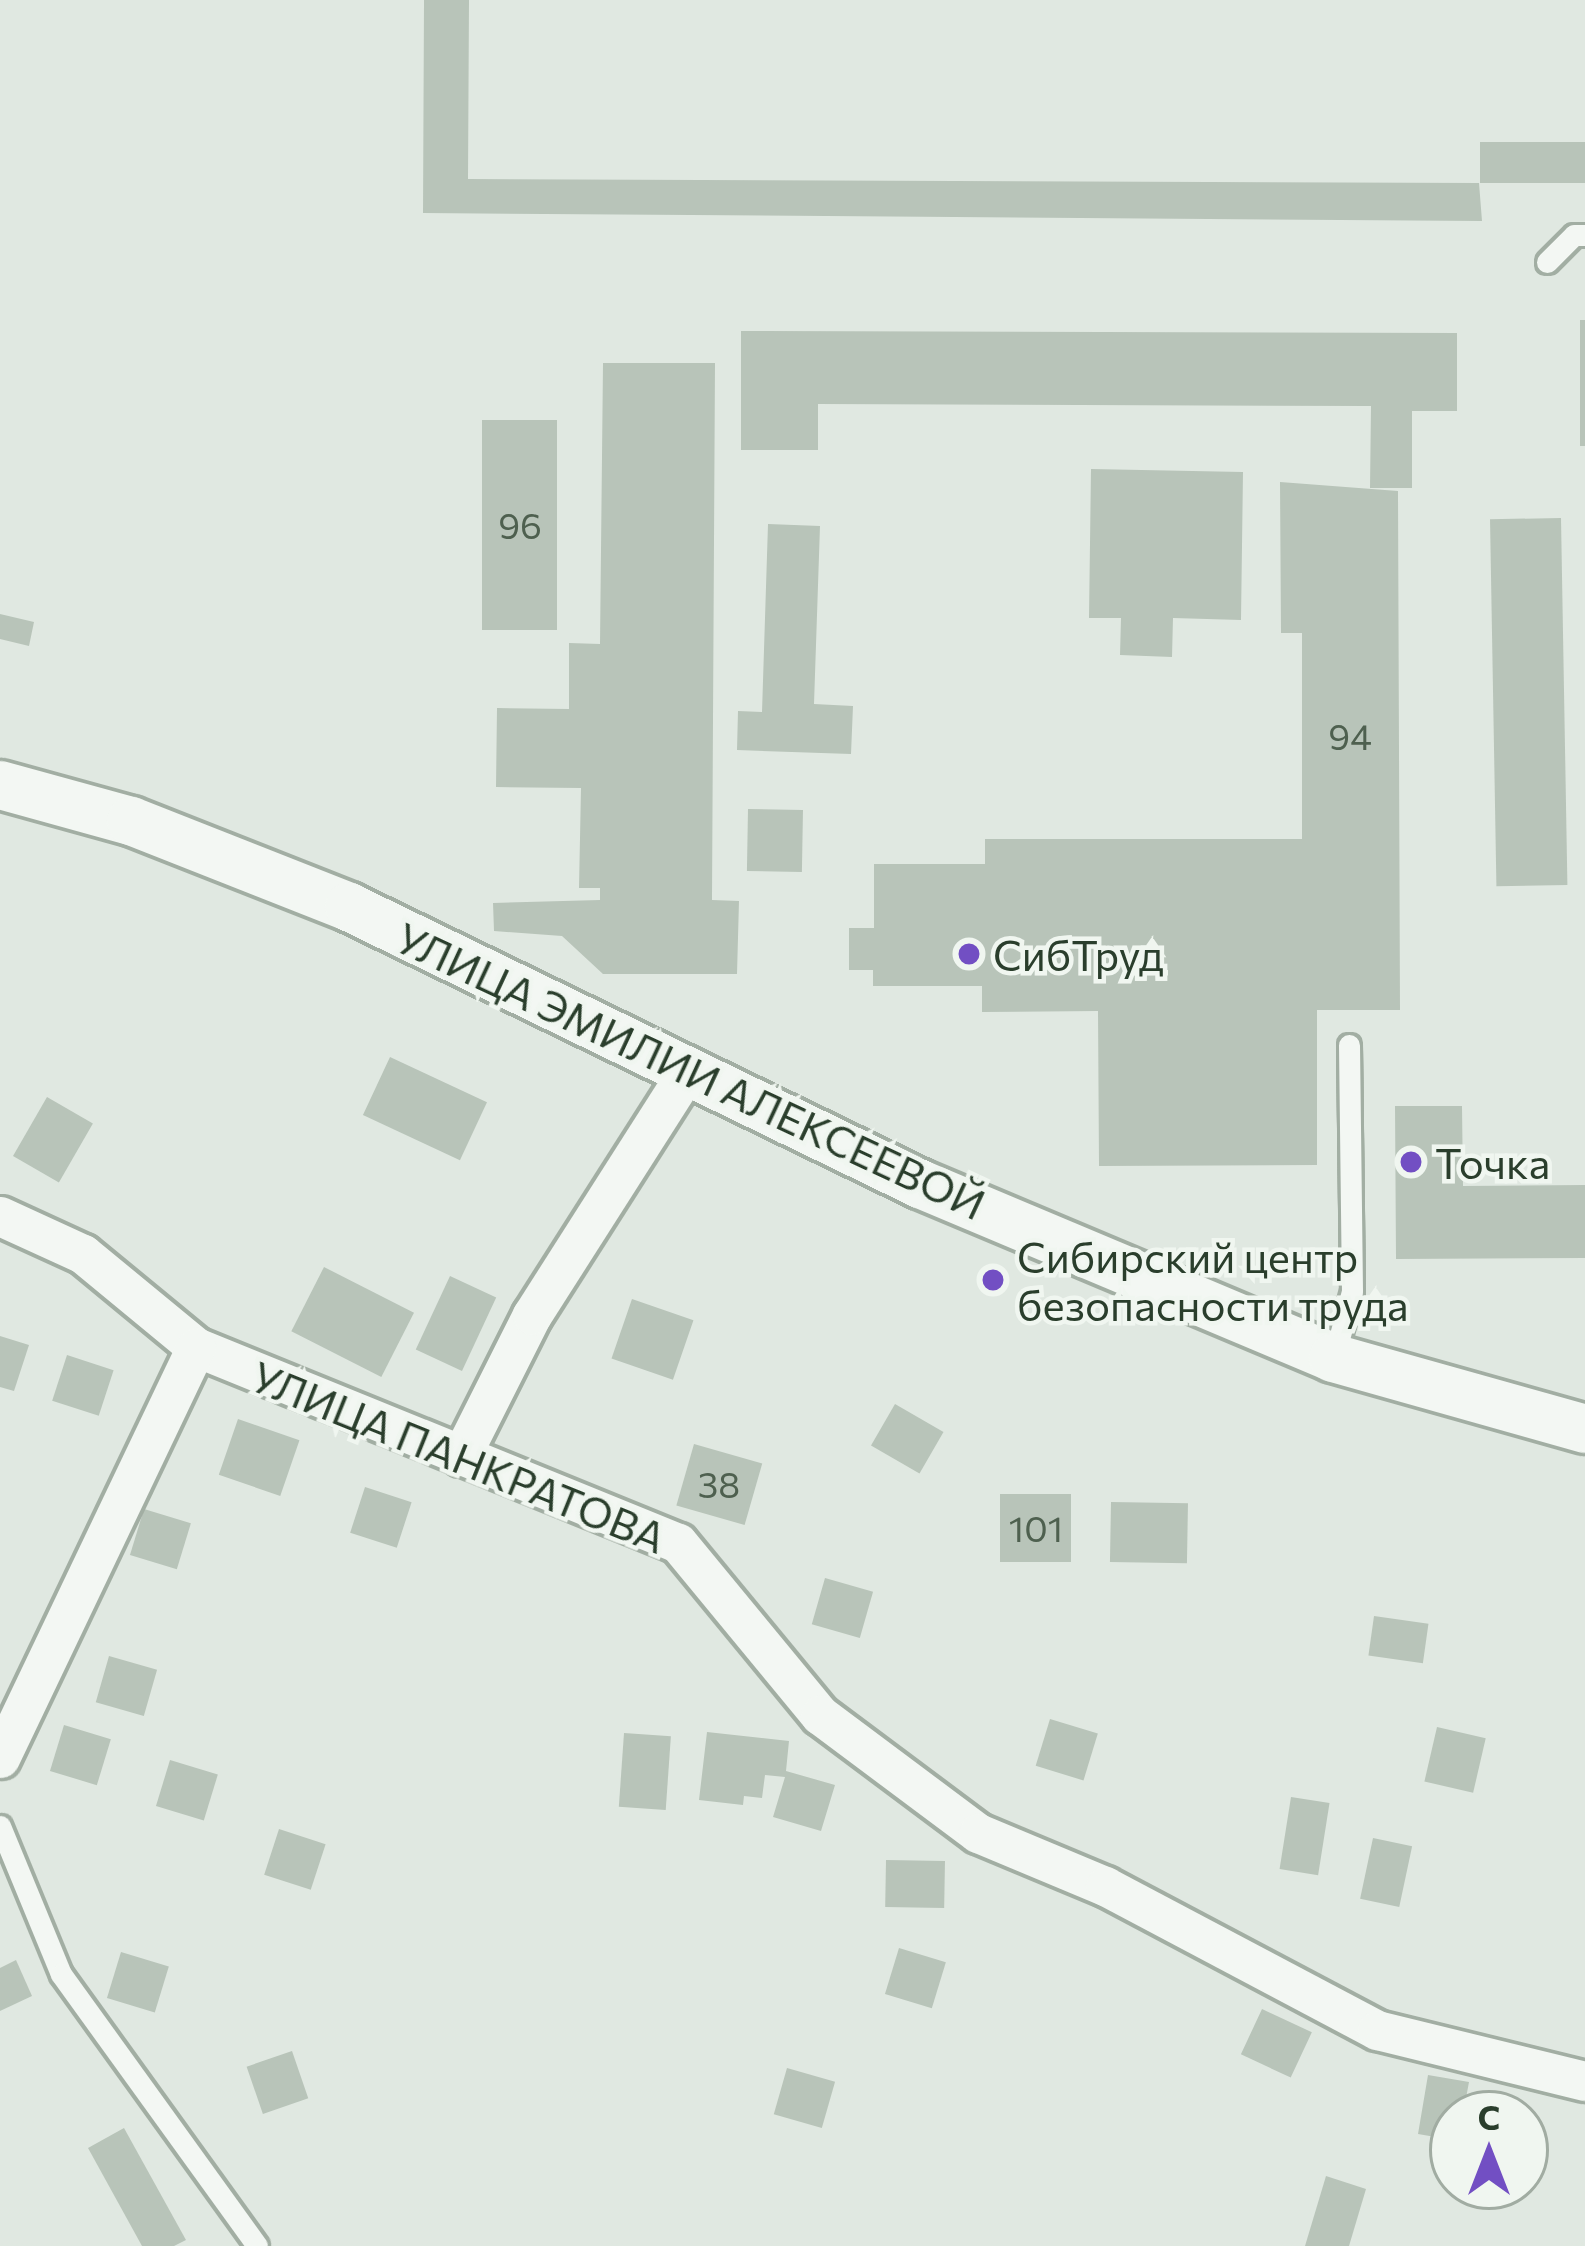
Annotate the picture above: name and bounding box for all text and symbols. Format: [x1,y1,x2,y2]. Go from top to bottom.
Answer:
house number: 96 [498,503,542,547]
house number: 94 [1328,714,1372,758]
street label: УЛИЦА ЭМИЛИИ АЛЕКСЕЕВОЙ [389,911,993,1229]
place label: СибТруд [993,929,1164,979]
marker: СибТруд [956,941,982,967]
place label: Точка [1435,1137,1550,1187]
marker: Точка [1398,1149,1424,1175]
place label: Сибирский центр безопасности труда [1017,1231,1409,1330]
marker: Сибирский центр безопасности труда [980,1267,1006,1293]
street label: УЛИЦА ПАНКРАТОВА [245,1350,673,1562]
house number: 38 [698,1462,740,1506]
house number: 101 [1009,1506,1063,1550]
north arrow [1429,2090,1549,2210]
text: С [1478,2096,1500,2137]

